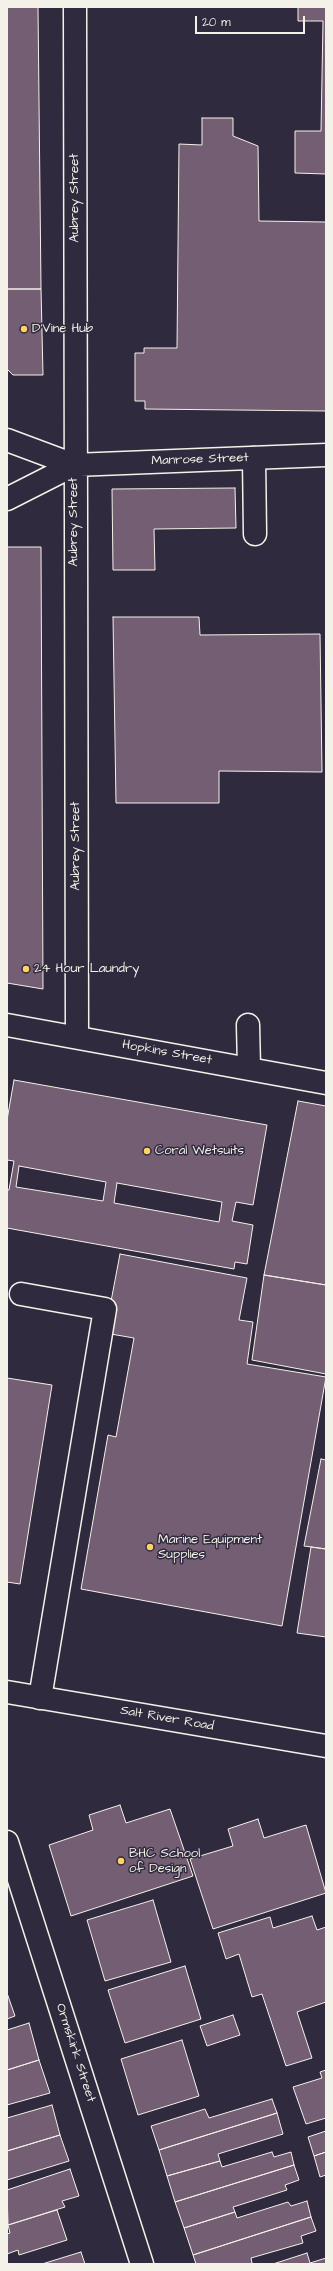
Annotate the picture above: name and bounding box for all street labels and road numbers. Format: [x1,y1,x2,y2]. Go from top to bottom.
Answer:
street label: Aubrey Street [67,154,83,242]
street label: Manrose Street [151,451,249,469]
street label: Aubrey Street [66,478,82,566]
street label: Aubrey Street [68,802,84,890]
street label: Hopkins Street [121,1037,213,1069]
street label: Salt River Road [119,1703,215,1735]
street label: Ormskirk Street [52,2002,98,2104]

